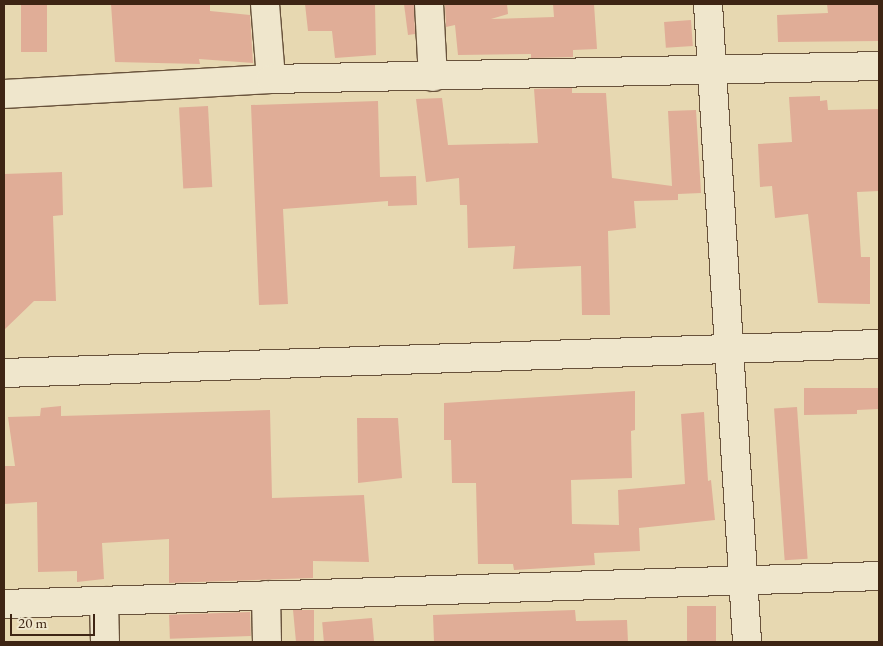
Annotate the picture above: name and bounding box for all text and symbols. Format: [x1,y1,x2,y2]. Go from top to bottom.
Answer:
scale bar [12,604,98,636]
text: 20 m [18,613,47,632]

